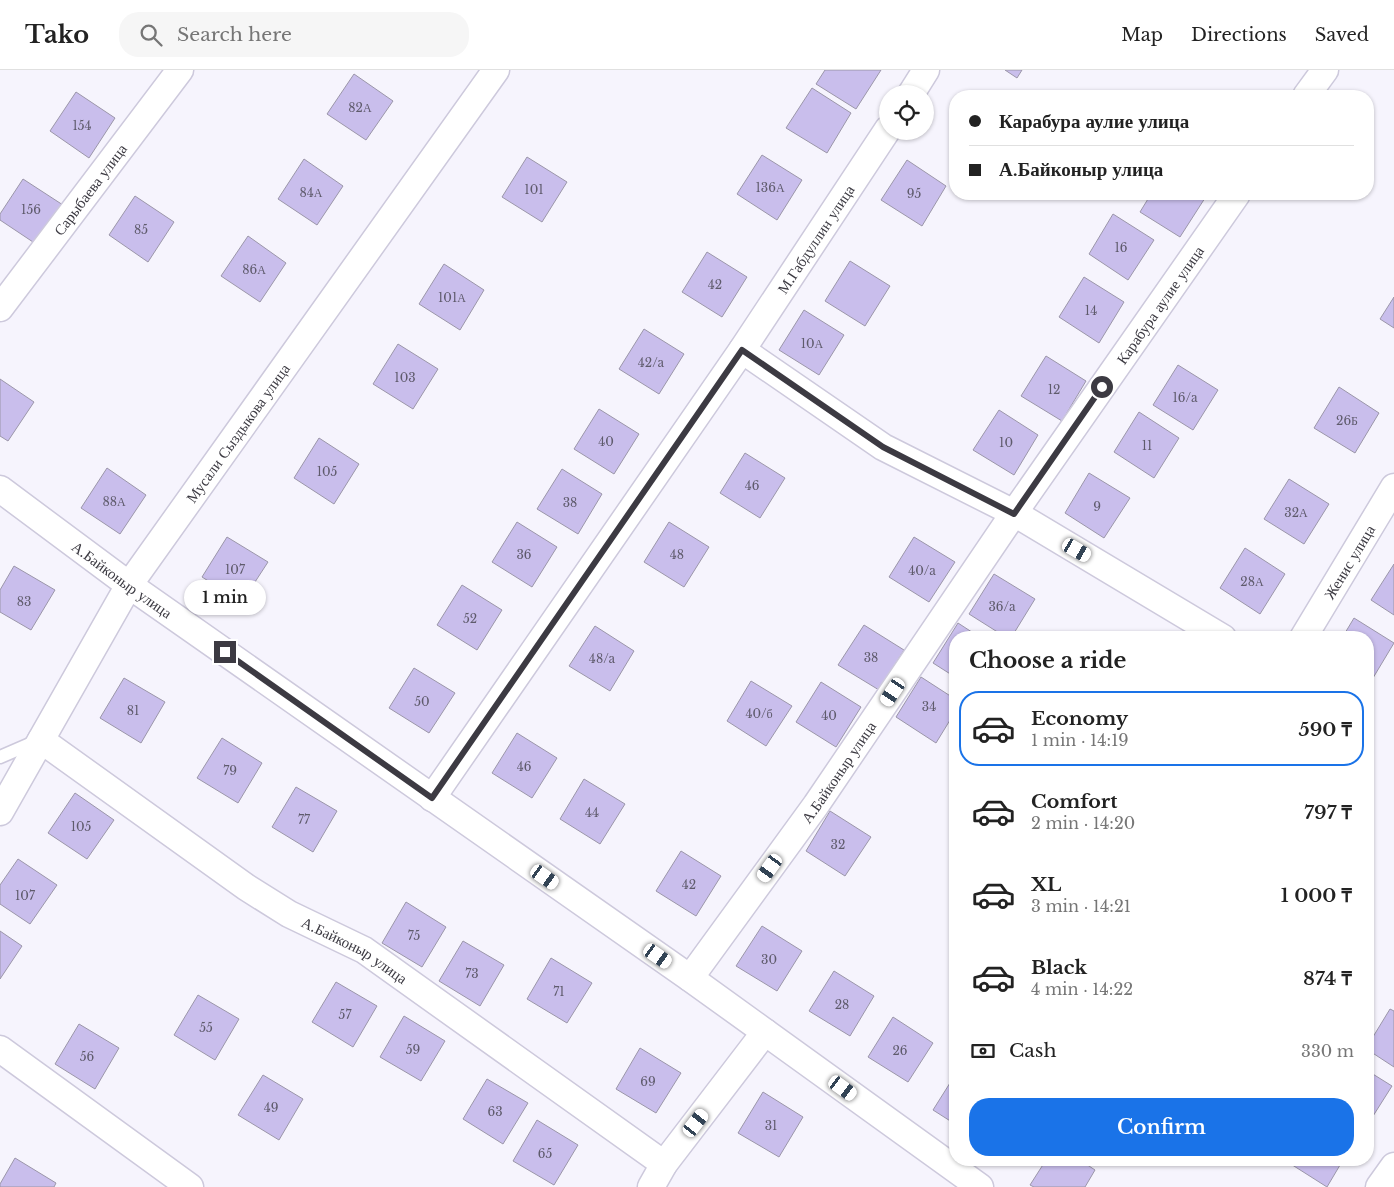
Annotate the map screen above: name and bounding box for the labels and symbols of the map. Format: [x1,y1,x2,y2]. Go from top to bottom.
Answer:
house number: 82А [348,100,372,115]
house number: 154 [72,118,92,133]
street label: Сарыбаева улица [49,139,131,239]
house number: 136А [755,180,785,195]
street label: М.Габдуллин улица [773,181,858,297]
house number: 101 [524,182,544,197]
house number: 84А [300,185,323,200]
house number: 95 [907,186,921,201]
house number: 156 [21,202,41,217]
house number: 85 [134,222,148,237]
house number: 16 [1114,240,1128,255]
street label: Карабура аулие улица [1112,242,1208,368]
house number: 86А [242,262,266,277]
house number: 42 [708,277,722,292]
house number: 101А [438,290,466,305]
house number: 14 [1085,303,1097,318]
house number: 10А [801,336,824,351]
house number: 42/a [638,355,665,370]
street label: Мусали Сыздыкова улица [181,359,294,506]
house number: 103 [394,370,416,385]
route start [1091,376,1113,398]
house number: 12 [1048,382,1060,397]
house number: 16/a [1172,390,1198,405]
house number: 26Б [1336,413,1358,428]
house number: 40 [598,434,614,449]
house number: 10 [999,435,1013,450]
house number: 11 [1142,438,1152,453]
house number: 105 [317,464,338,479]
house number: 46 [745,478,760,493]
house number: 88А [102,494,126,509]
house number: 38 [563,495,577,510]
house number: 9 [1093,499,1101,514]
house number: 32А [1284,505,1308,520]
street label: Женис улица [1319,521,1379,602]
car [1060,536,1093,564]
street label: А.Байконыр улица [68,537,176,622]
house number: 36 [516,547,532,562]
house number: 48 [670,547,684,562]
house number: 107 [225,562,246,577]
house number: 40/a [908,563,936,578]
house number: 28А [1240,574,1264,589]
callout: 1 min [184,580,266,614]
house number: 83 [17,594,31,609]
house number: 36/a [988,599,1016,614]
house number: 52 [463,611,477,626]
route end [214,641,236,663]
house number: 38 [864,650,878,665]
house number: 48/a [589,651,615,666]
car [878,675,907,709]
house number: 50 [414,694,430,709]
house number: 34 [922,699,936,714]
house number: 81 [127,703,139,718]
house number: 40/б [745,706,773,721]
house number: 40 [821,708,837,723]
street label: А.Байконыр улица [797,717,880,826]
house number: 46 [517,759,532,774]
house number: 79 [223,763,237,778]
house number: 44 [585,805,599,820]
house number: 77 [298,812,311,827]
house number: 105 [71,819,92,834]
house number: 32 [831,837,845,852]
car [755,851,784,885]
car [528,862,561,892]
house number: 42 [682,877,696,892]
house number: 107 [15,888,36,903]
street label: А.Байконыр улица [299,912,412,988]
house number: 75 [408,928,421,943]
car [641,941,674,971]
house number: 30 [761,952,777,967]
house number: 73 [465,966,479,981]
house number: 71 [553,984,565,999]
house number: 28 [835,997,849,1012]
house number: 57 [339,1007,352,1022]
house number: 55 [199,1020,213,1035]
house number: 59 [406,1042,420,1057]
house number: 26 [892,1043,908,1058]
house number: 56 [80,1049,95,1064]
car [826,1073,859,1103]
house number: 69 [640,1074,656,1089]
house number: 49 [264,1100,278,1115]
house number: 63 [487,1104,503,1119]
car [680,1107,711,1139]
house number: 31 [765,1118,777,1133]
house number: 65 [538,1146,552,1161]

